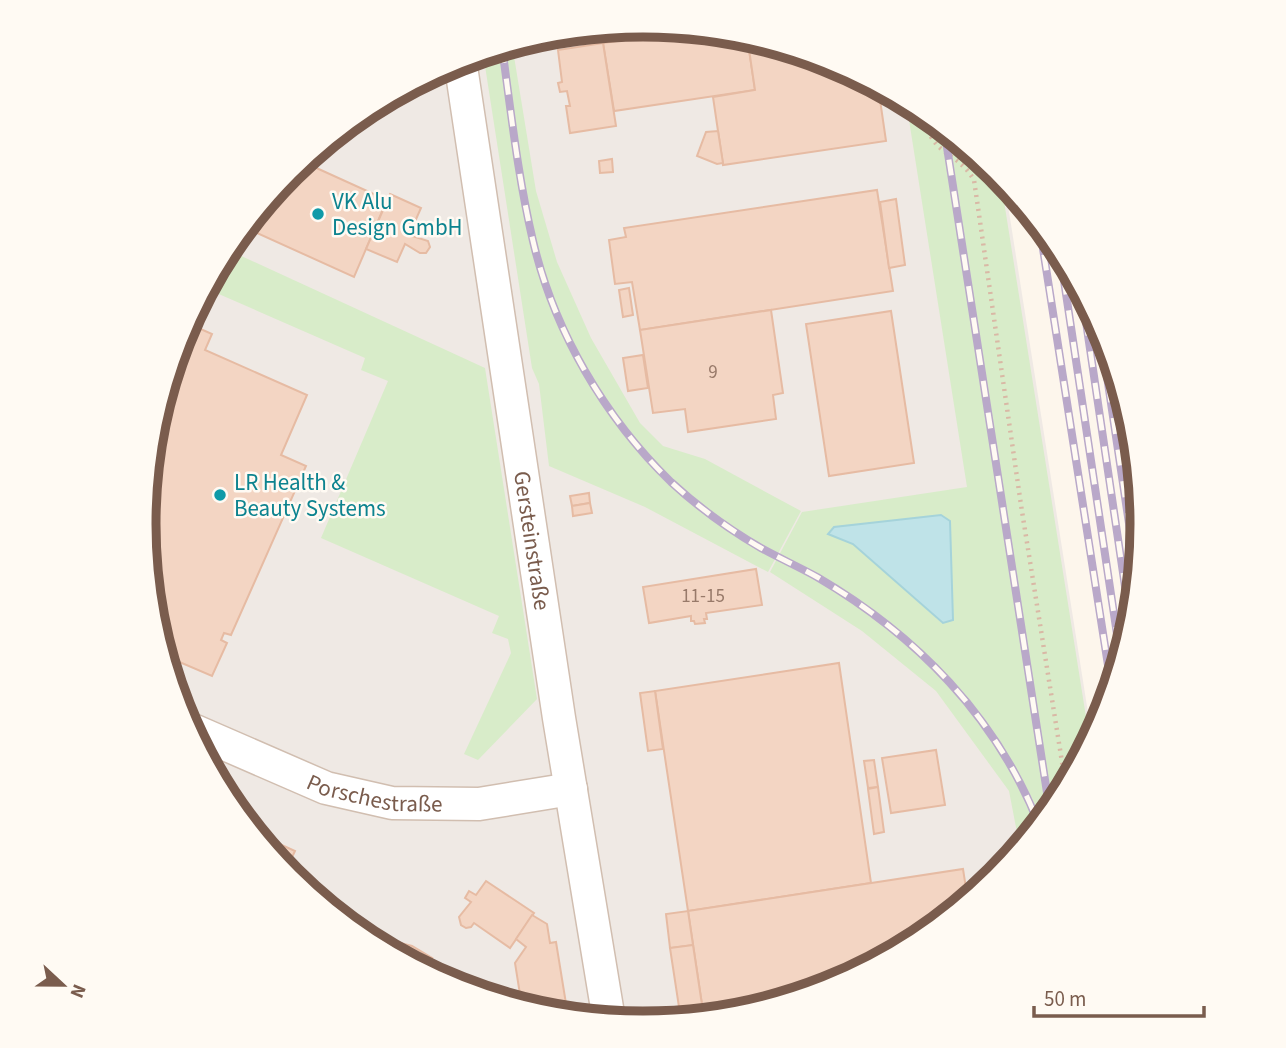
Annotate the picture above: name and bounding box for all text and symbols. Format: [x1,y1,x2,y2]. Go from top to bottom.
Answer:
place label: VK Alu Design GmbH [332,185,463,244]
marker: VK Alu Design GmbH [310,206,326,222]
house number: 9 [708,359,718,386]
place label: LR Health & Beauty Systems [234,466,386,525]
street label: Gersteinstraße [506,469,559,613]
marker: LR Health & Beauty Systems [212,487,228,503]
house number: 11-15 [681,583,725,610]
street label: Porschestraße [302,765,443,820]
north arrow [28,950,98,1020]
scale bar [1034,974,1204,1018]
text: N [62,980,92,1002]
text: 50 m [1044,984,1086,1014]

